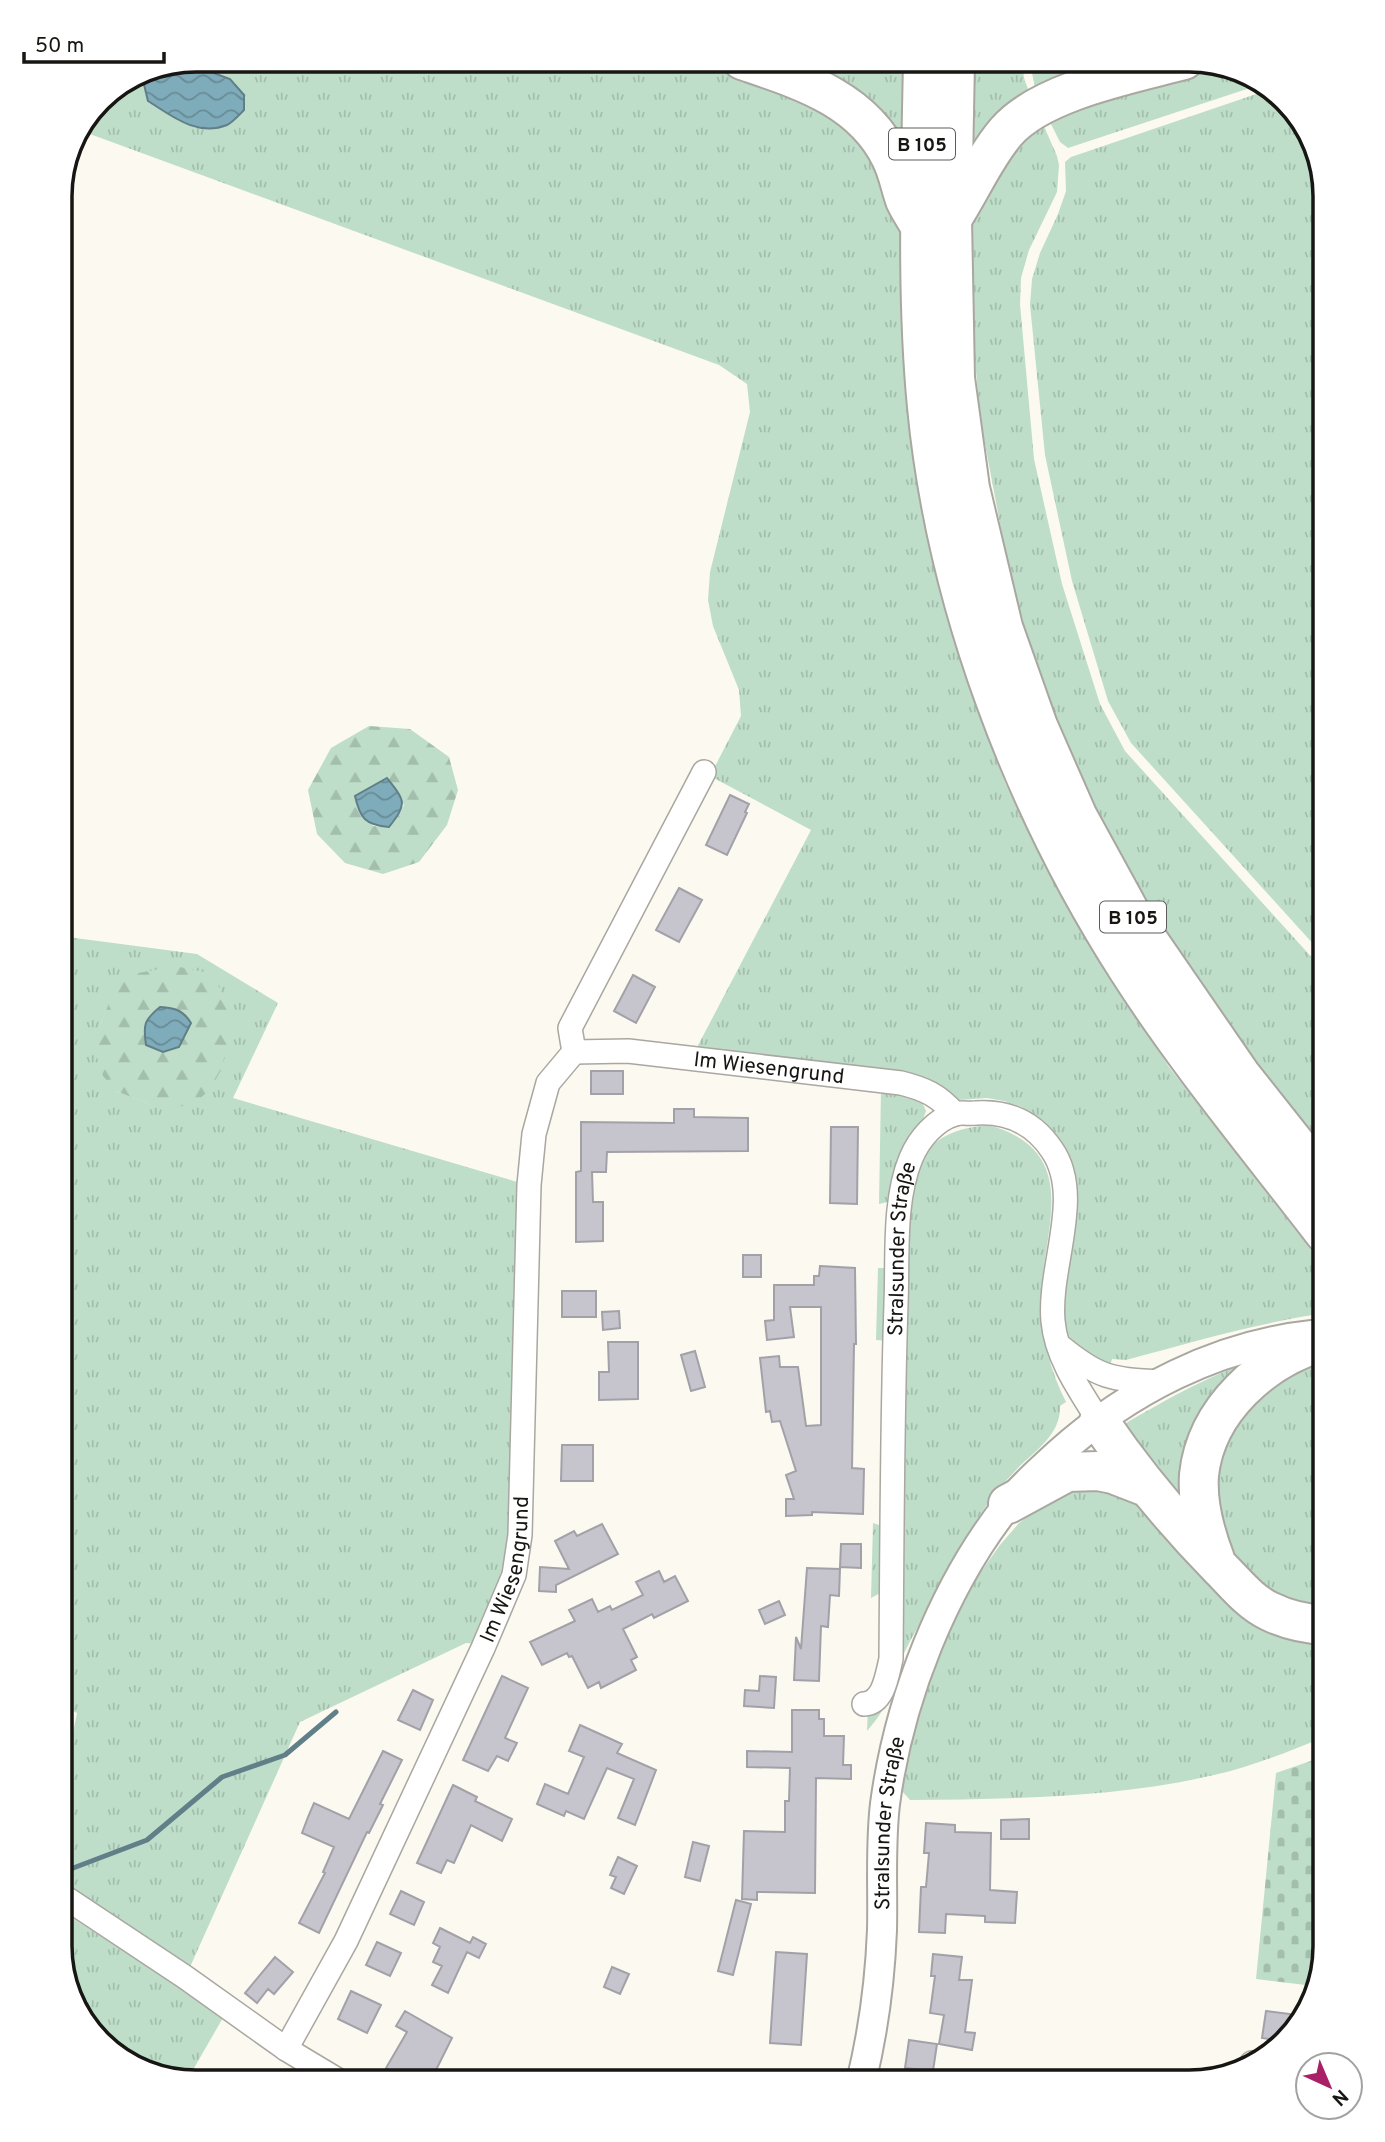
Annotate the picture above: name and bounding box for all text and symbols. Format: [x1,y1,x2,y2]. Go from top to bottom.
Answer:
scale bar [24,21,164,65]
text: 50 m [35,33,84,60]
road number: B 105 [889,128,955,160]
road number: B 105 [1100,902,1166,932]
street label: Im Wiesengrund [692,1047,846,1091]
street label: Stralsunder Straße [883,1158,923,1337]
street label: Im Wiesengrund [475,1496,536,1647]
street label: Stralsunder Straße [870,1734,912,1910]
north arrow [1294,2051,1364,2121]
text: N [1326,2083,1353,2110]

